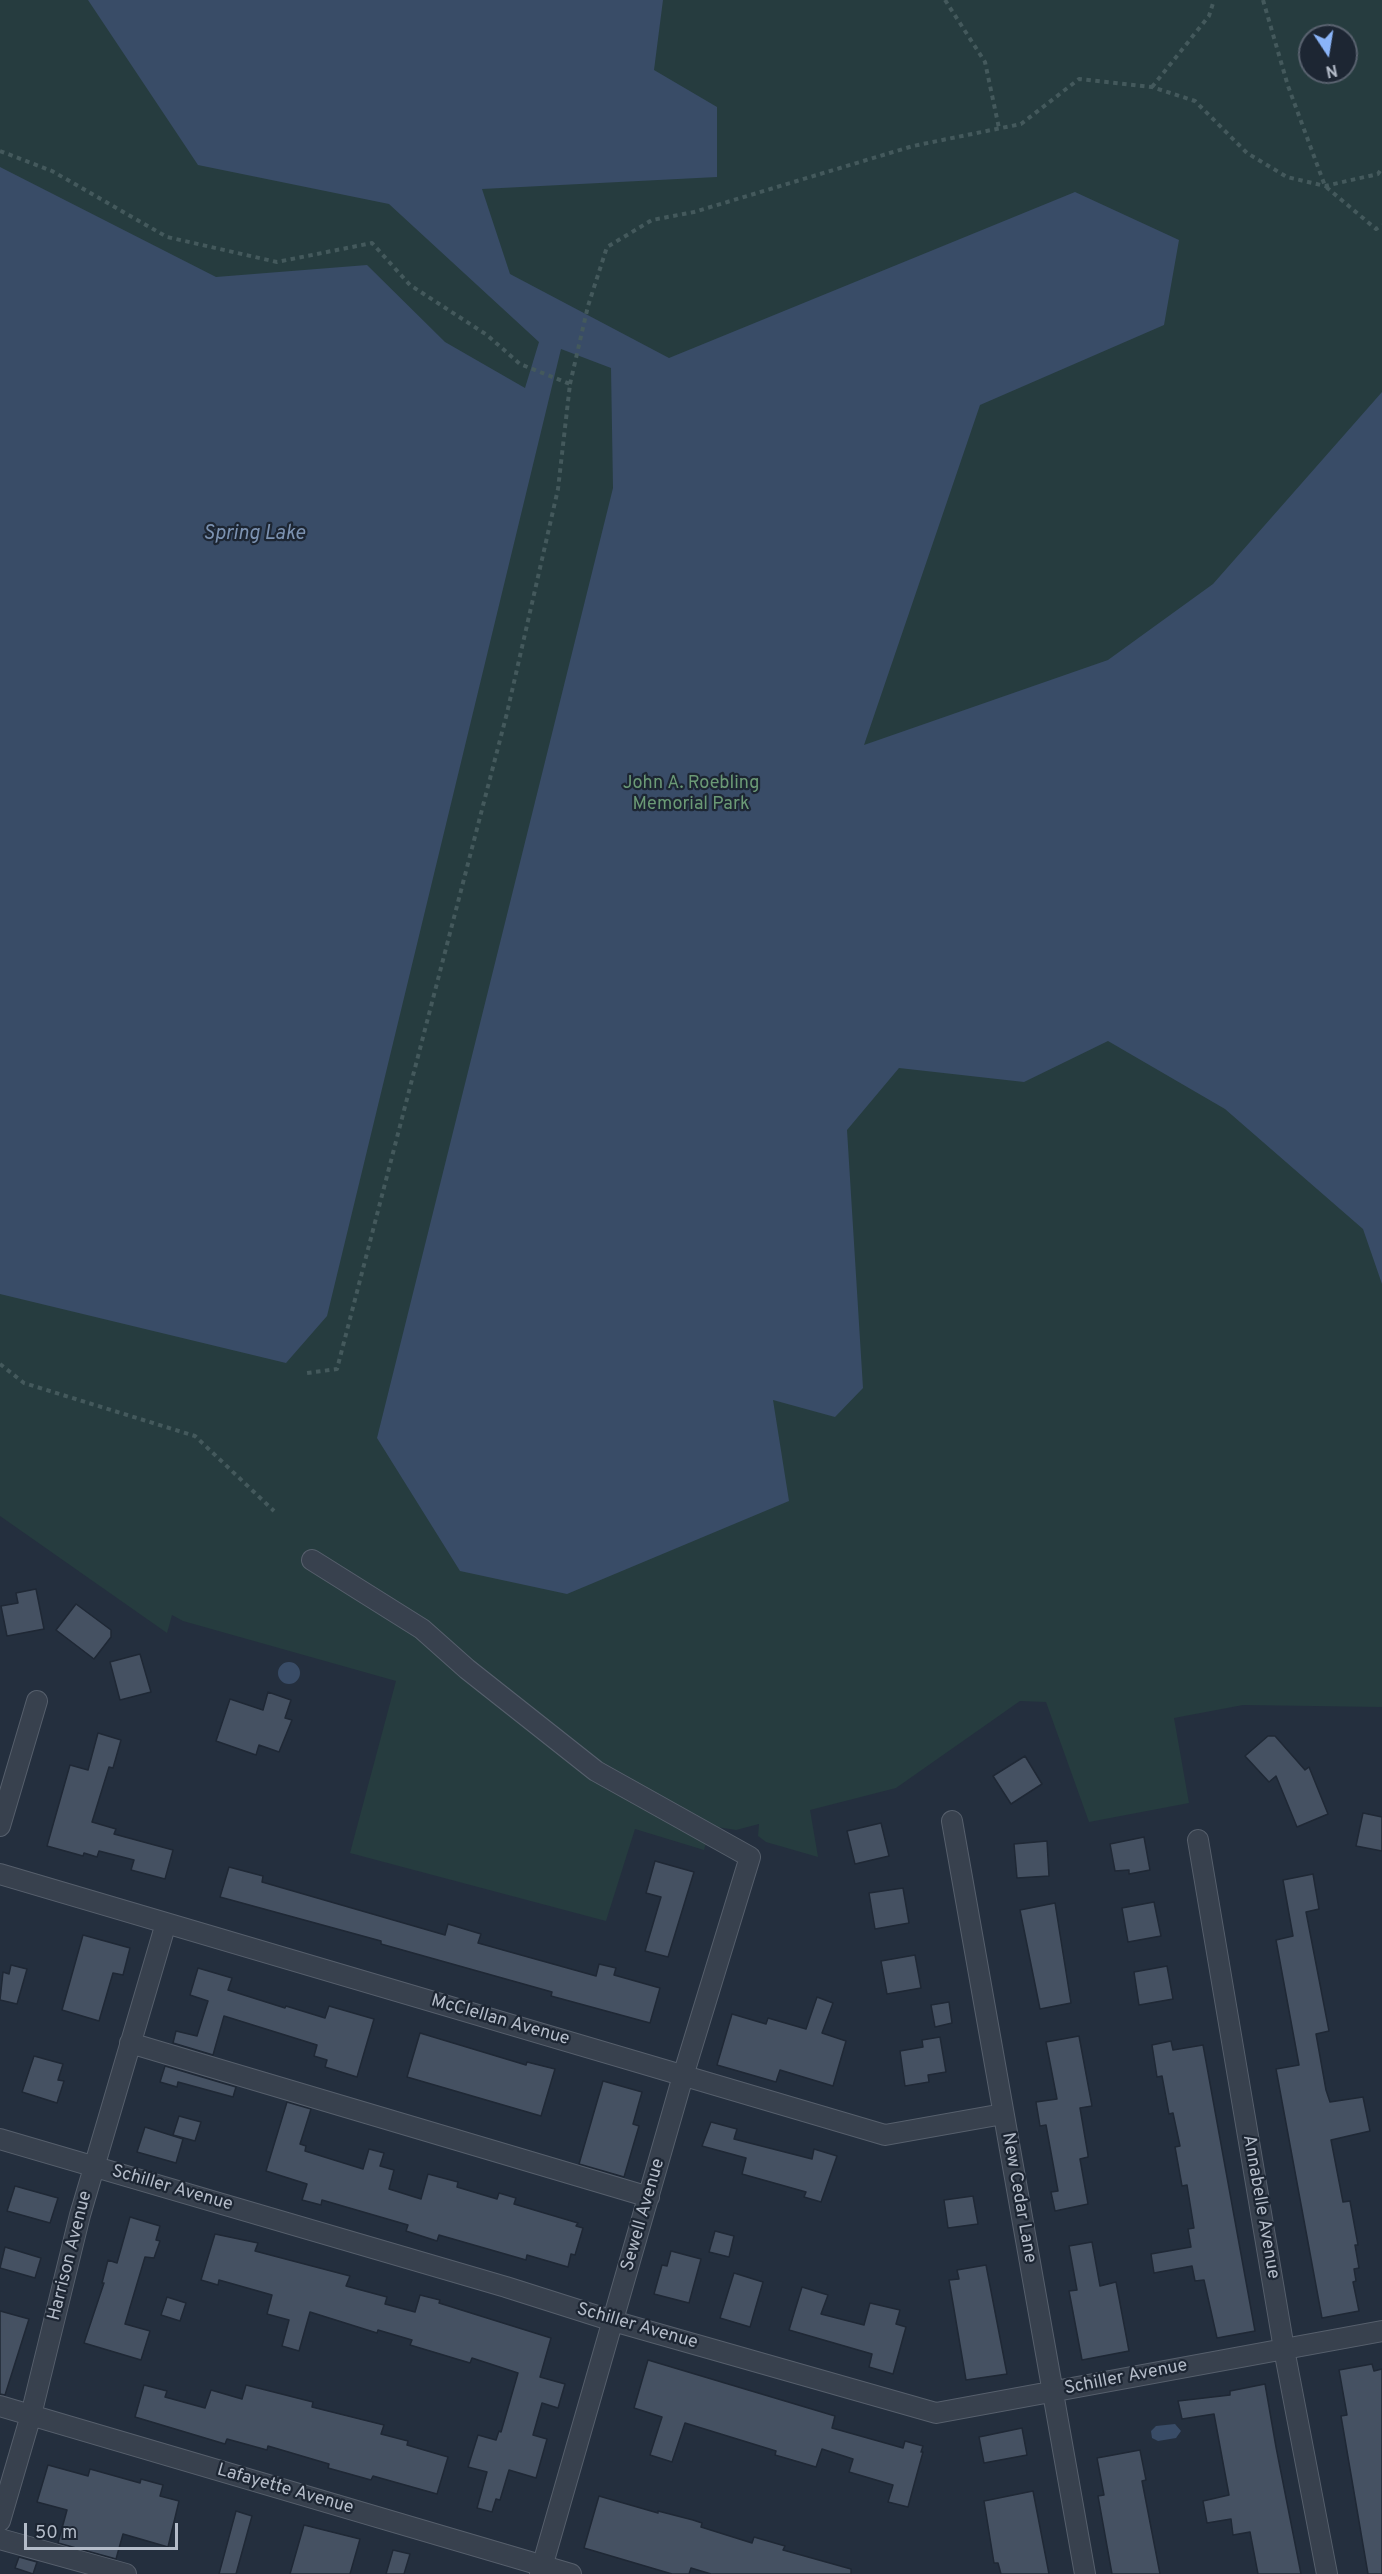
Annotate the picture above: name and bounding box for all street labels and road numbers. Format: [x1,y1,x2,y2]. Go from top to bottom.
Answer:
street label: McClellan Avenue [428,1991,572,2051]
street label: New Cedar Lane [996,2131,1040,2265]
street label: Annabelle Avenue [1237,2133,1283,2281]
street label: Sewell Avenue [618,2156,670,2274]
street label: Schiller Avenue [109,2161,235,2217]
street label: Harrison Avenue [44,2189,98,2323]
street label: Schiller Avenue [574,2299,700,2355]
street label: Schiller Avenue [1063,2355,1189,2401]
street label: Lafayette Avenue [214,2460,356,2520]

